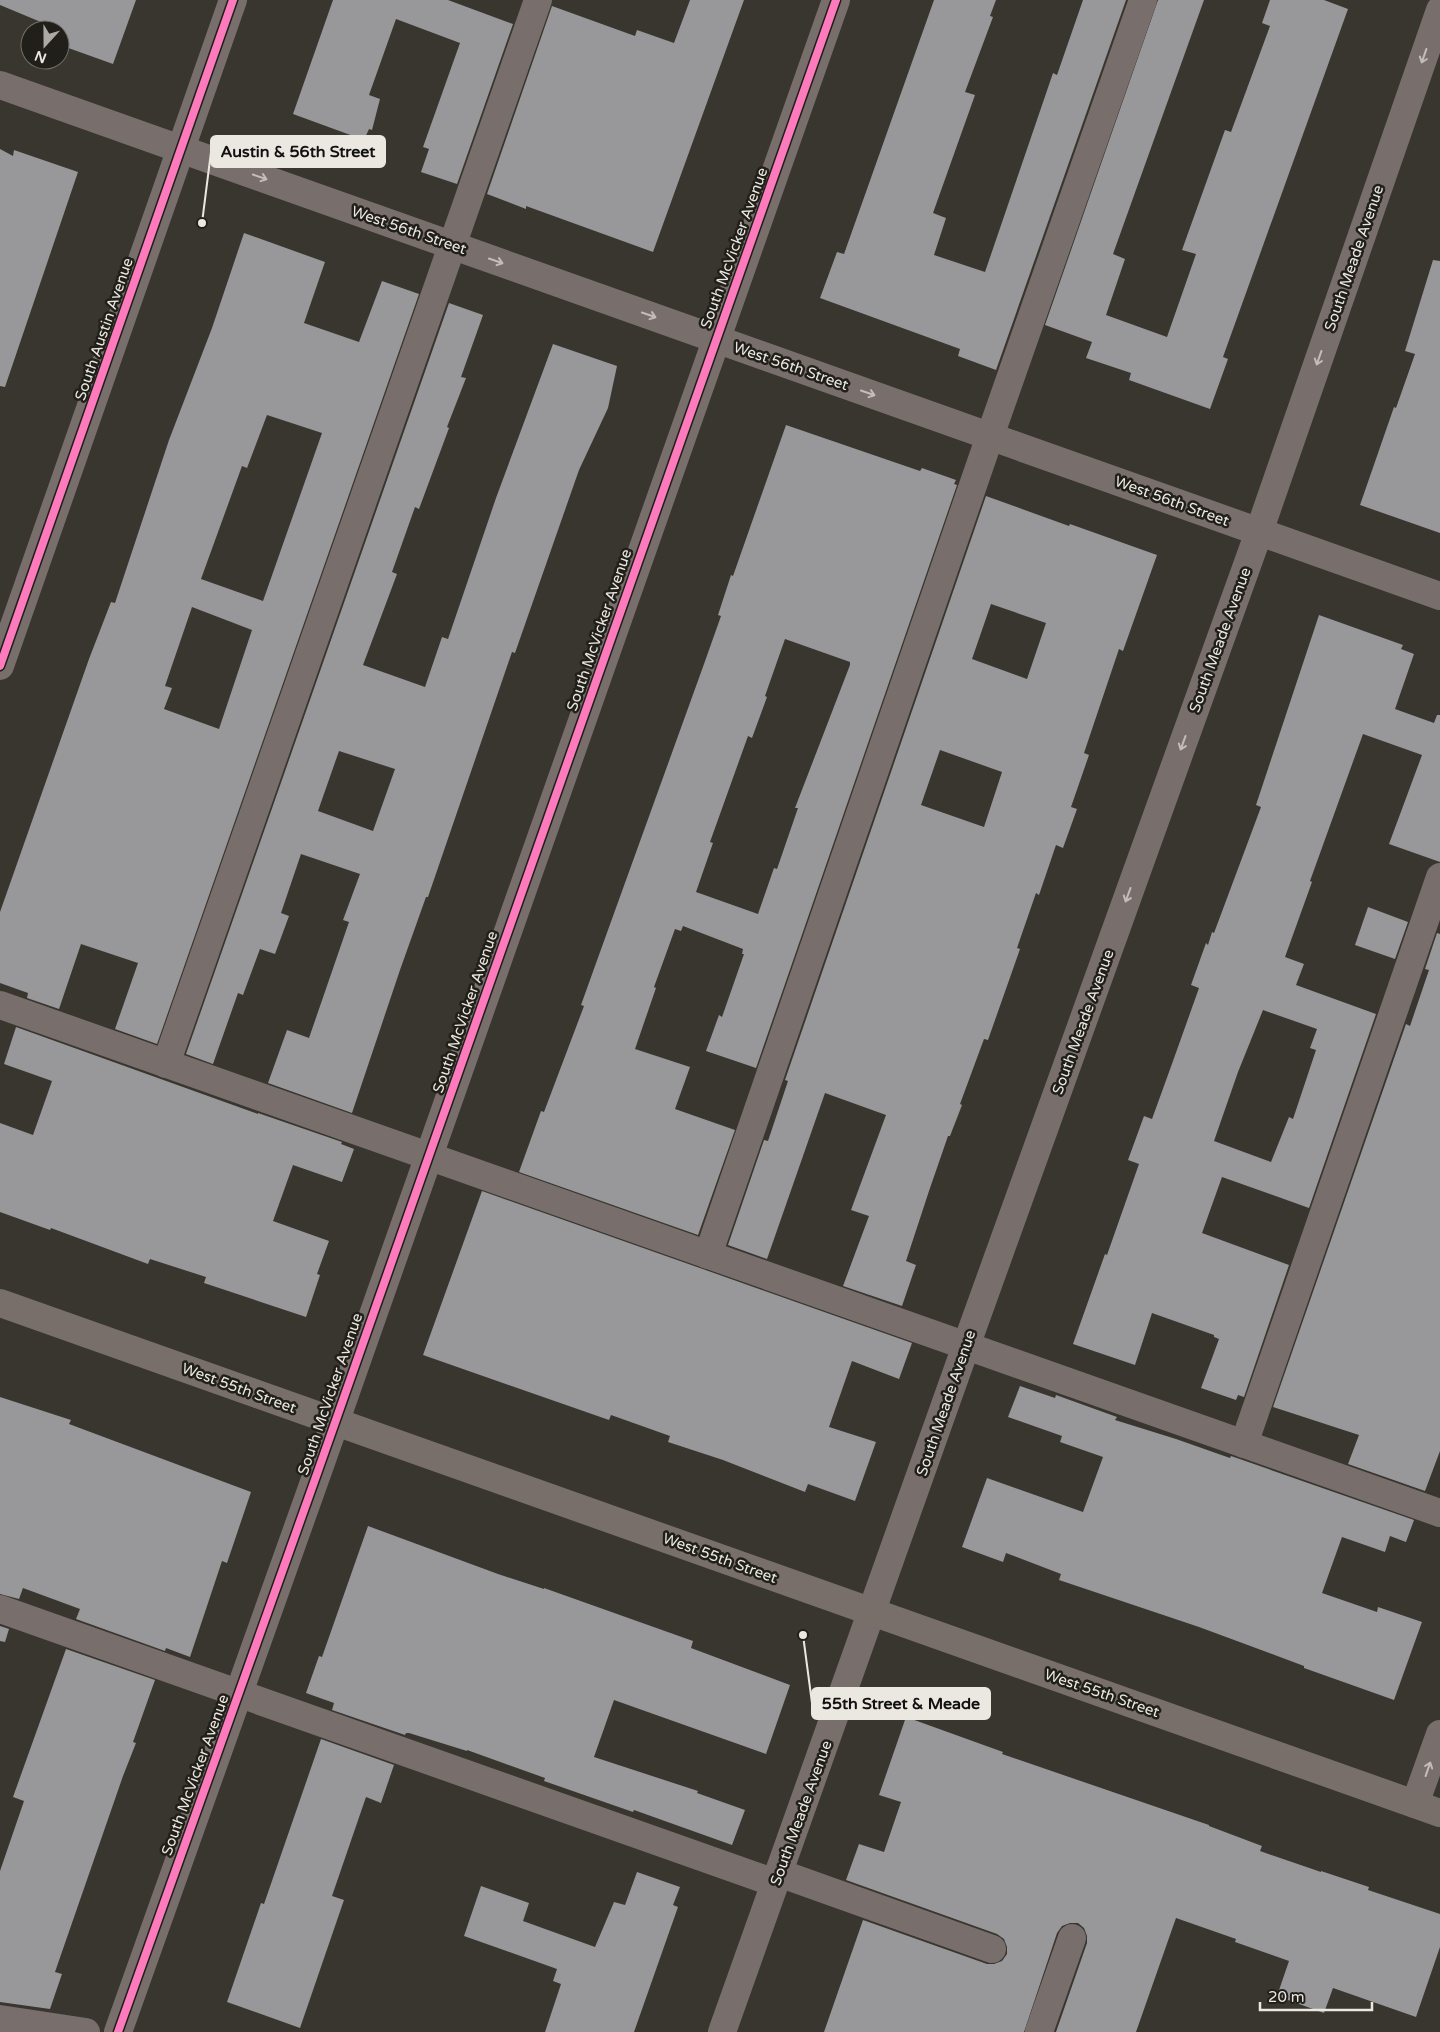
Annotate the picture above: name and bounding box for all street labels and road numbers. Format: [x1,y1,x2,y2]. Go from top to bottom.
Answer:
street label: South McVicker Avenue [696,165,772,331]
street label: South Meade Avenue [1321,183,1387,333]
street label: West 56th Street [349,202,469,258]
street label: South Austin Avenue [71,255,137,403]
street label: West 56th Street [731,338,851,394]
street label: West 56th Street [1112,472,1232,530]
street label: South McVicker Avenue [563,547,635,713]
street label: South Meade Avenue [1185,565,1255,715]
street label: South McVicker Avenue [429,929,501,1095]
street label: South Meade Avenue [1048,947,1118,1097]
street label: South McVicker Avenue [294,1311,366,1477]
street label: South Meade Avenue [913,1328,979,1478]
street label: West 55th Street [179,1359,299,1417]
street label: West 55th Street [660,1529,780,1587]
street label: West 55th Street [1042,1665,1162,1721]
street label: South McVicker Avenue [157,1692,233,1858]
street label: South Meade Avenue [766,1738,836,1888]

